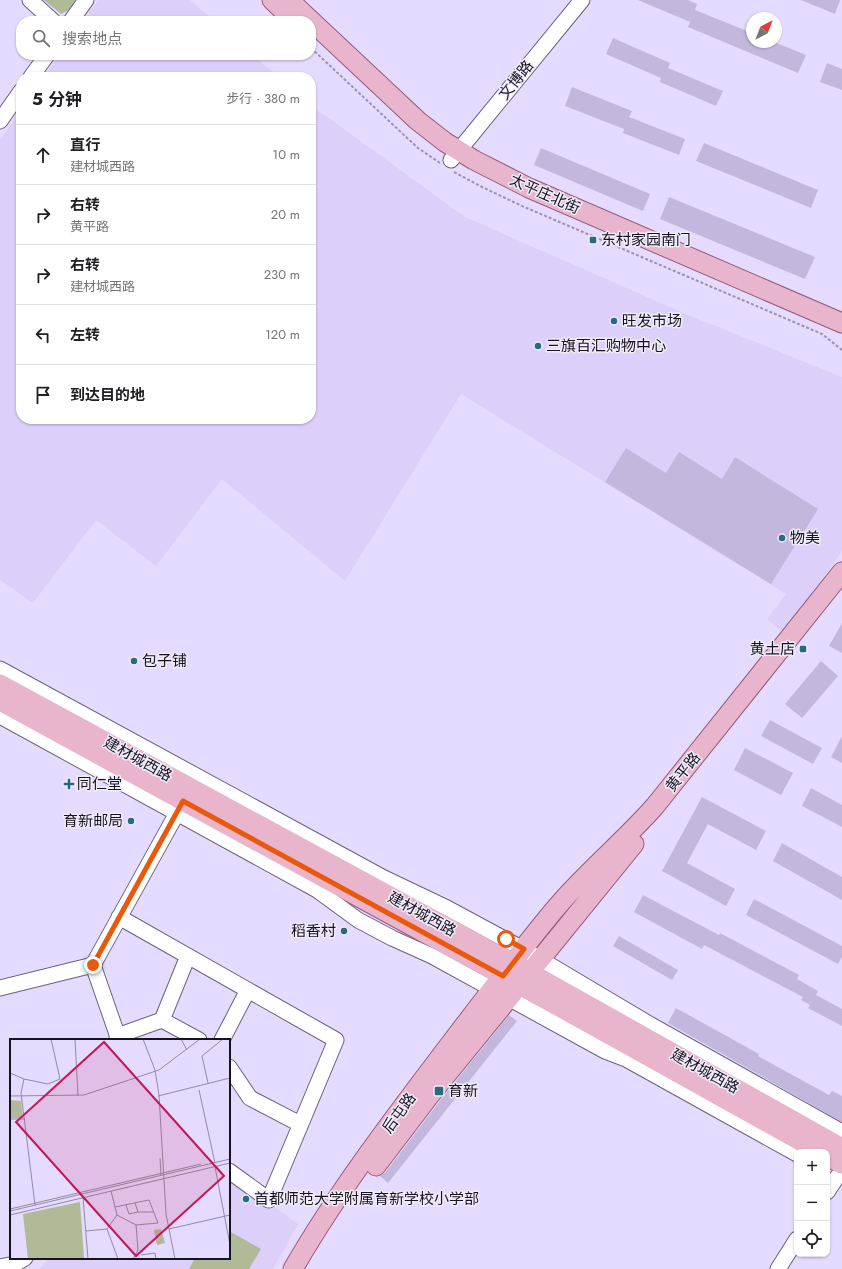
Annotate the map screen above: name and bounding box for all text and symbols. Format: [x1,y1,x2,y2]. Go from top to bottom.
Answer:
north arrow [746,12,782,48]
search box [16,16,316,60]
icon: search [30,27,52,49]
text: 搜索地点 [62,28,122,50]
street label: 文博路 [493,56,539,104]
text: 5 分钟 [32,87,82,111]
text: 步行 · 380 m [226,89,300,108]
text: 直行 [70,134,100,156]
icon: ahead [32,144,54,166]
text: 10 m [272,145,300,164]
text: 建材城西路 [70,157,135,176]
street label: 太平庄北街 [506,169,584,219]
text: 右转 [70,194,100,216]
icon: right [32,204,54,226]
text: 20 m [271,205,300,224]
text: 黄平路 [70,217,109,236]
place label: 东村家园南门 [601,229,691,251]
marker: 东村家园南门 [588,235,598,245]
text: 右转 [70,254,100,276]
icon: right [32,264,54,286]
text: 230 m [264,265,300,284]
text: 建材城西路 [70,277,135,296]
place label: 旺发市场 [622,310,682,332]
marker: 旺发市场 [609,316,619,326]
icon: left [32,324,54,346]
text: 左转 [70,324,100,346]
text: 120 m [265,325,300,344]
place label: 三旗百汇购物中心 [546,335,666,357]
marker: 三旗百汇购物中心 [533,341,543,351]
icon: arrive [32,384,54,406]
text: 到达目的地 [70,384,145,406]
place label: 物美 [790,527,820,549]
marker: 物美 [777,533,787,543]
place label: 黄土店 [750,638,795,660]
marker: 黄土店 [798,644,808,654]
place label: 包子铺 [142,650,187,672]
marker: 包子铺 [129,656,139,666]
street label: 建材城西路 [100,731,176,787]
street label: 黄平路 [660,748,706,796]
place label: 同仁堂 [77,773,122,795]
marker: 同仁堂 [64,779,74,789]
place label: 育新邮局 [63,810,123,832]
marker: 育新邮局 [126,816,136,826]
street label: 建材城西路 [384,886,460,942]
place label: 稻香村 [291,920,336,942]
marker: 稻香村 [339,926,349,936]
route start [497,930,515,948]
route end [84,956,102,974]
inset map [10,1039,230,1259]
street label: 建材城西路 [667,1043,743,1099]
place label: 育新 [448,1080,478,1102]
marker: 育新 [433,1085,445,1097]
street label: 后屯路 [377,1088,421,1138]
map controls [794,1149,830,1257]
button: + [794,1149,830,1185]
button: − [794,1185,830,1221]
place label: 首都师范大学附属育新学校小学部 [254,1188,479,1210]
marker: 首都师范大学附属育新学校小学部 [241,1194,251,1204]
button: locate [794,1221,830,1257]

